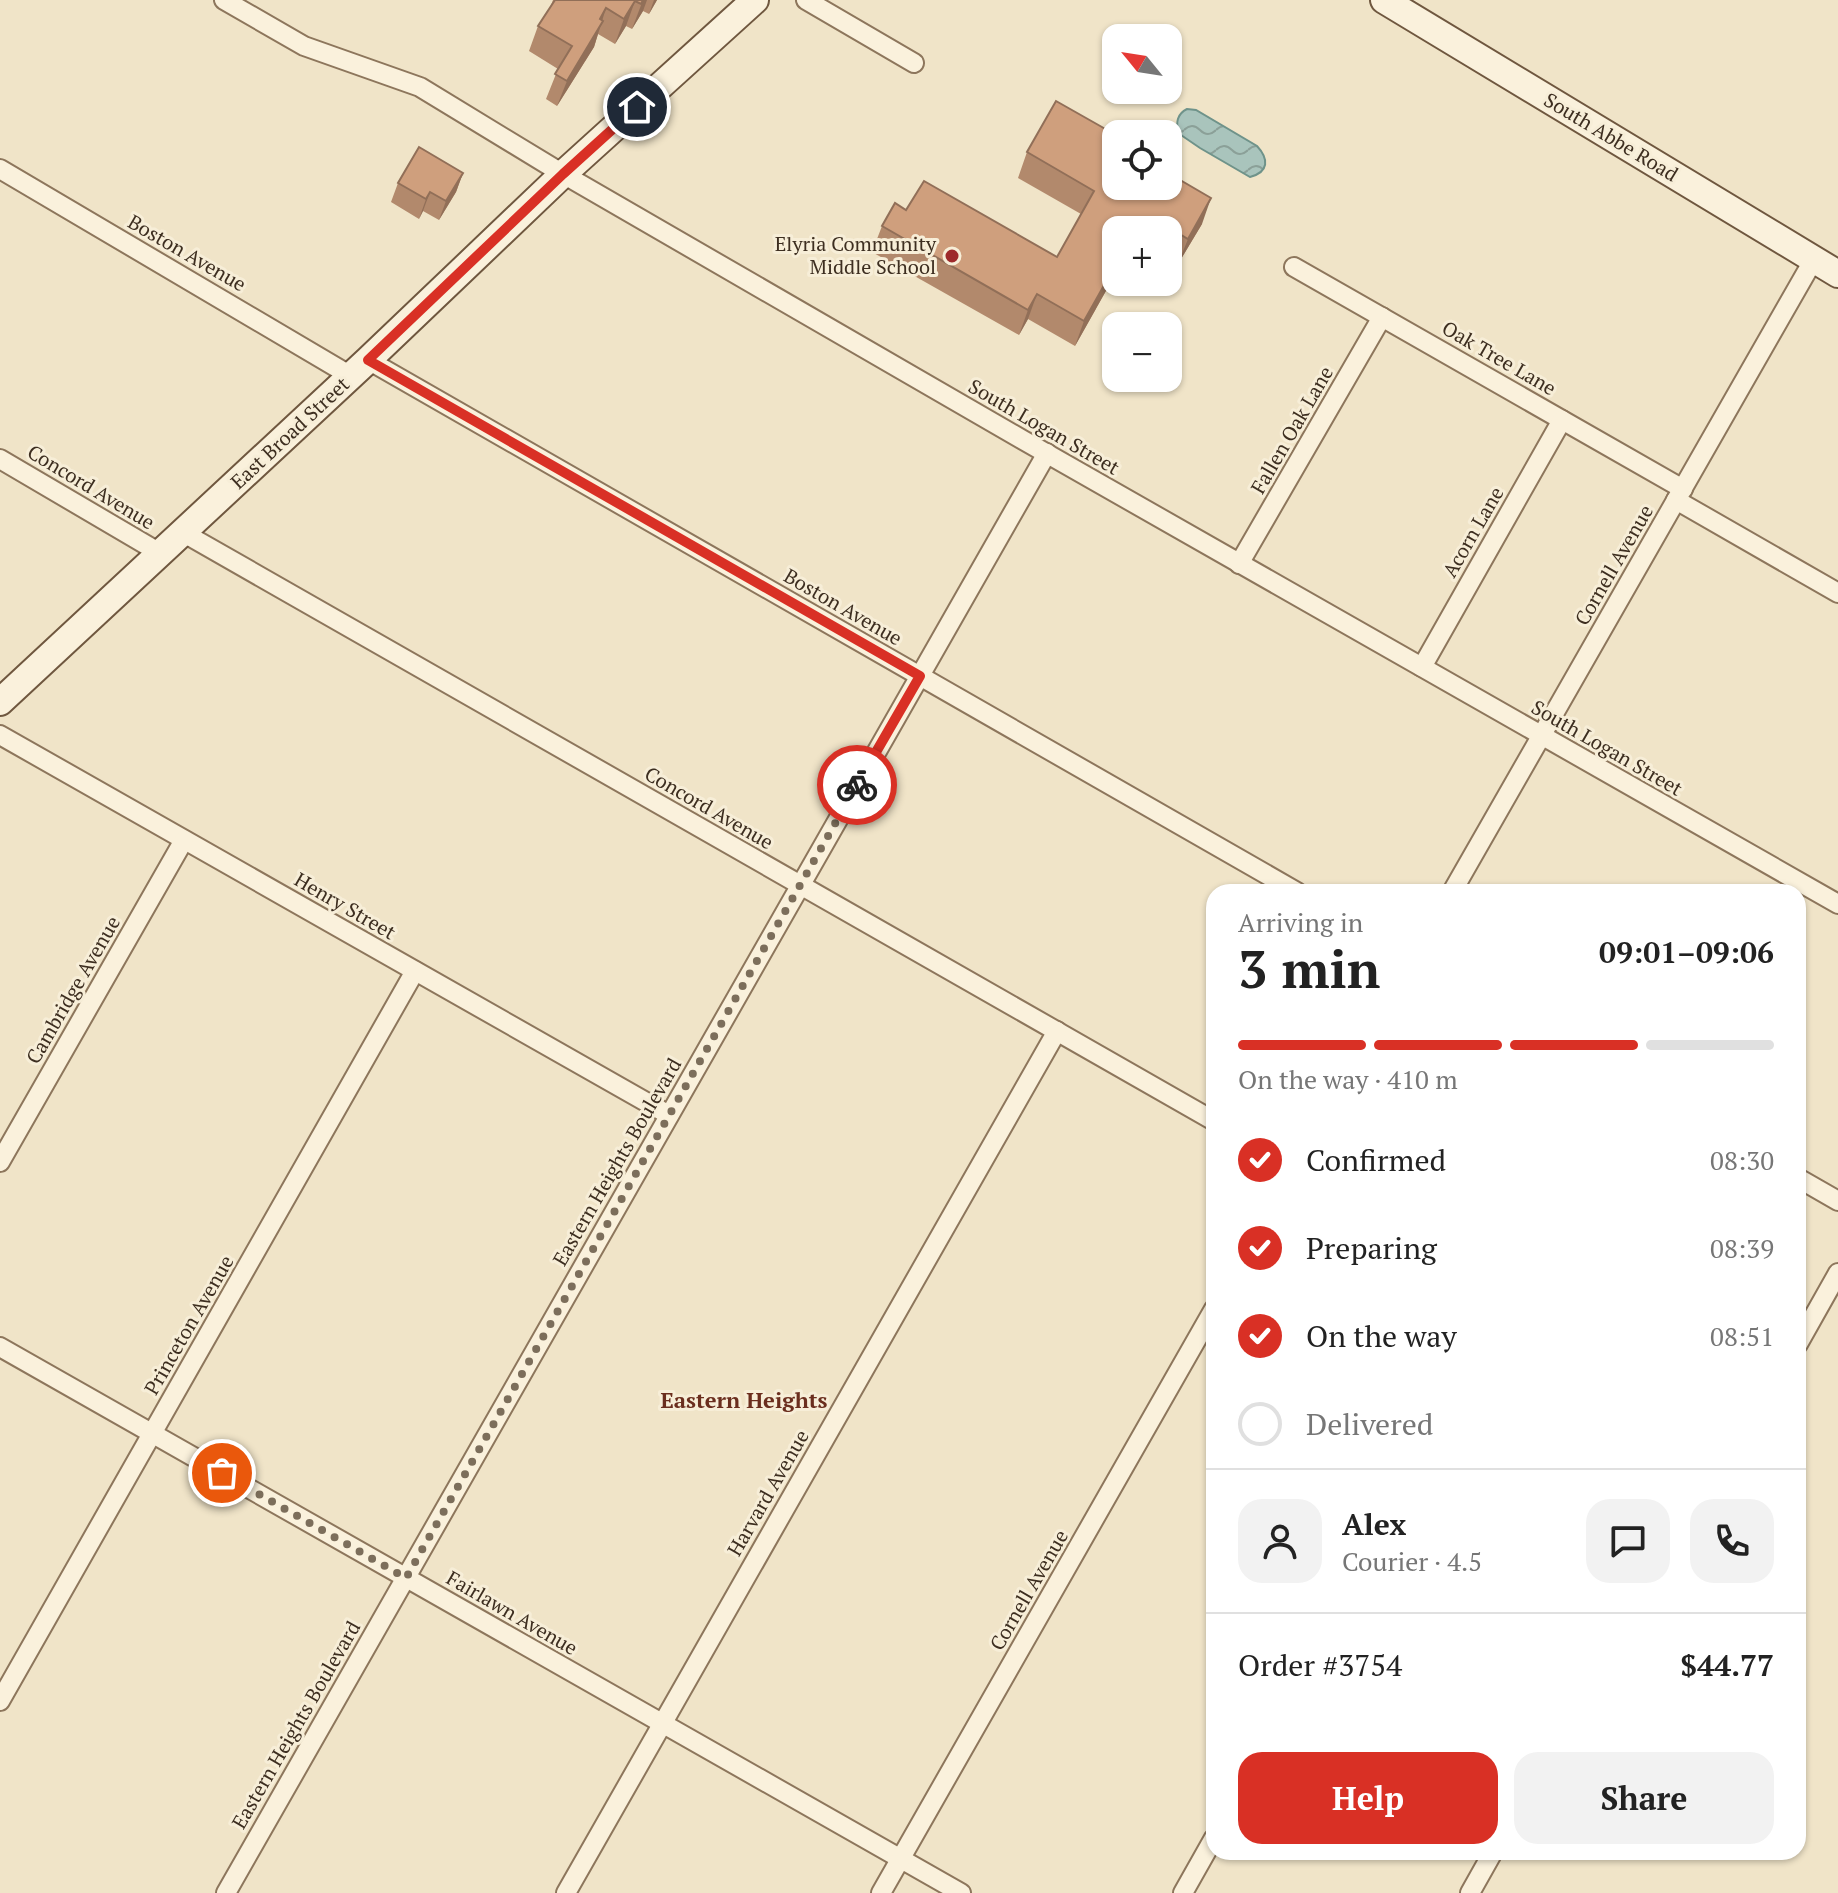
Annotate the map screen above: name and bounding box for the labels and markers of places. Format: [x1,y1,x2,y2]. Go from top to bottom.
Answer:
pin [603,73,671,141]
place label: Elyria Community Middle School [775,230,937,280]
marker: Elyria Community Middle School [943,247,961,265]
pin [188,1439,256,1507]

